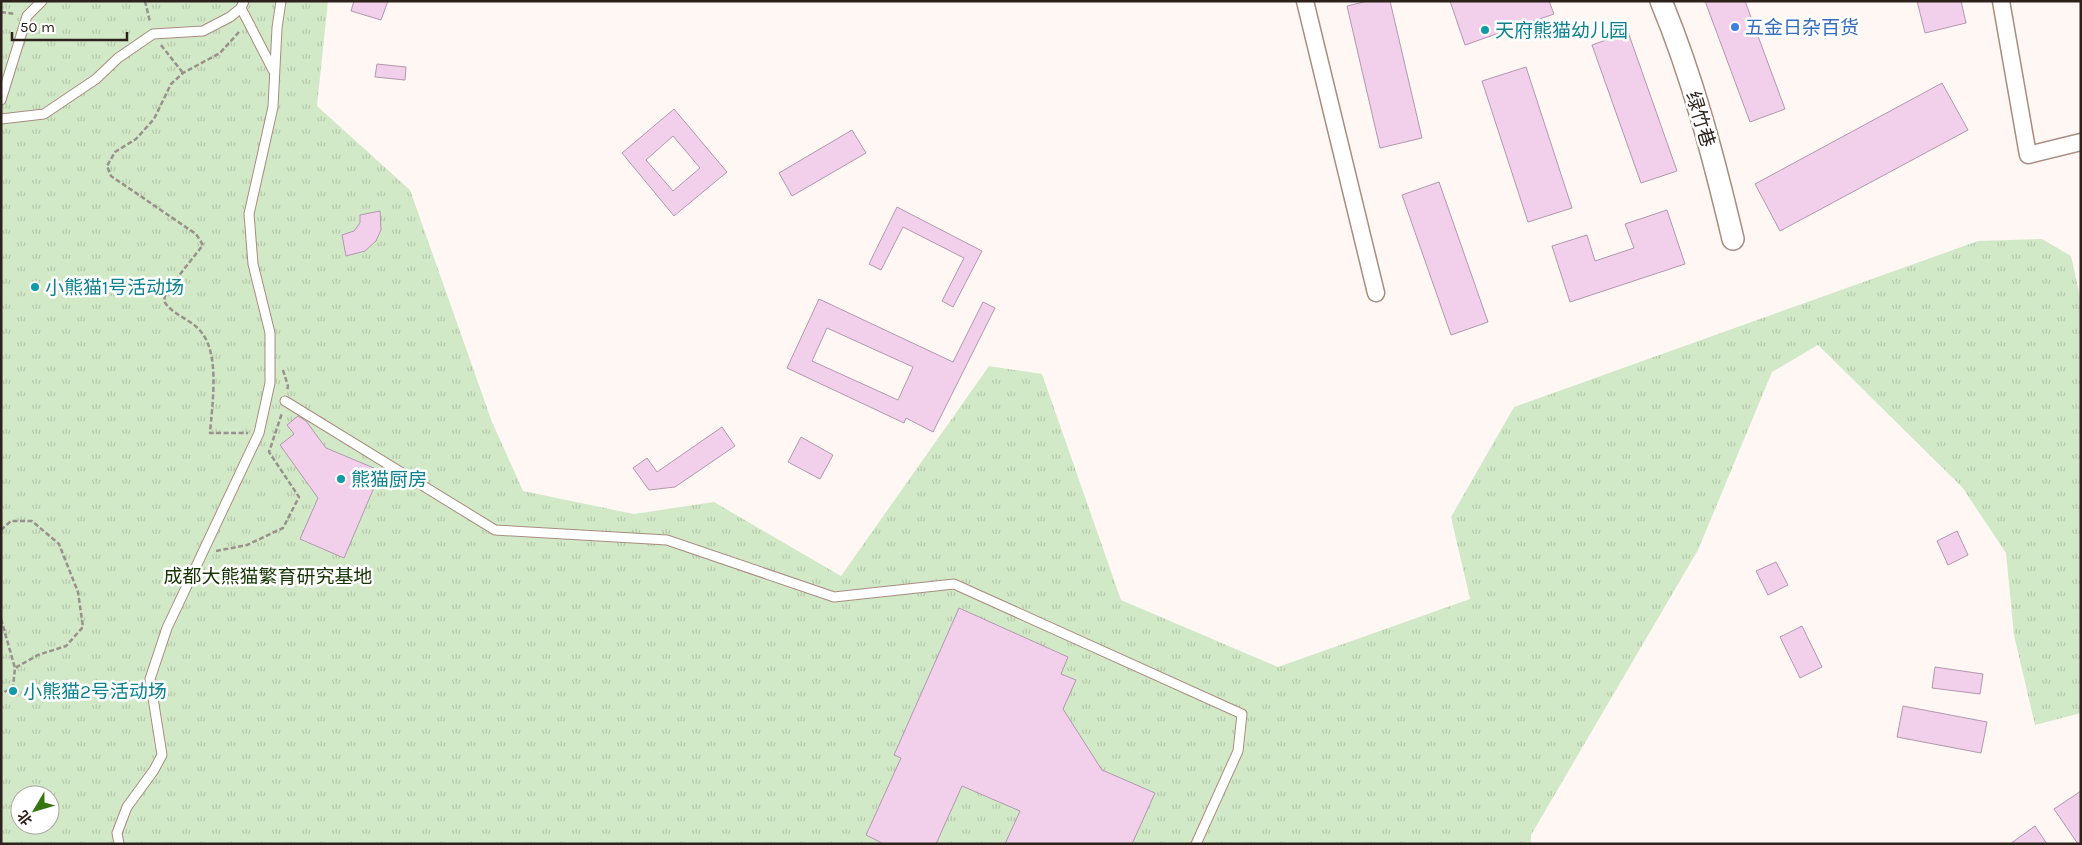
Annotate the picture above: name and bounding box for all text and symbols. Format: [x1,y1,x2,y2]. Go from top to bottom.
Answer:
scale bar [12,10,128,42]
place label: 五金日杂百货 [1745,17,1859,39]
text: 50 m [20,18,55,36]
place label: 天府熊猫幼儿园 [1495,20,1628,42]
marker: 五金日杂百货 [1729,21,1741,33]
marker: 天府熊猫幼儿园 [1479,24,1491,36]
street label: 绿竹巷 [1681,89,1719,150]
place label: 小熊猫1号活动场 [45,277,184,299]
marker: 小熊猫1号活动场 [29,281,41,293]
place label: 熊猫厨房 [351,469,427,491]
marker: 熊猫厨房 [335,473,347,485]
park label: 成都大熊猫繁育研究基地 [163,566,373,588]
place label: 小熊猫2号活动场 [23,681,167,703]
marker: 小熊猫2号活动场 [7,685,19,697]
north arrow [10,785,60,835]
text: 北 [14,807,36,828]

